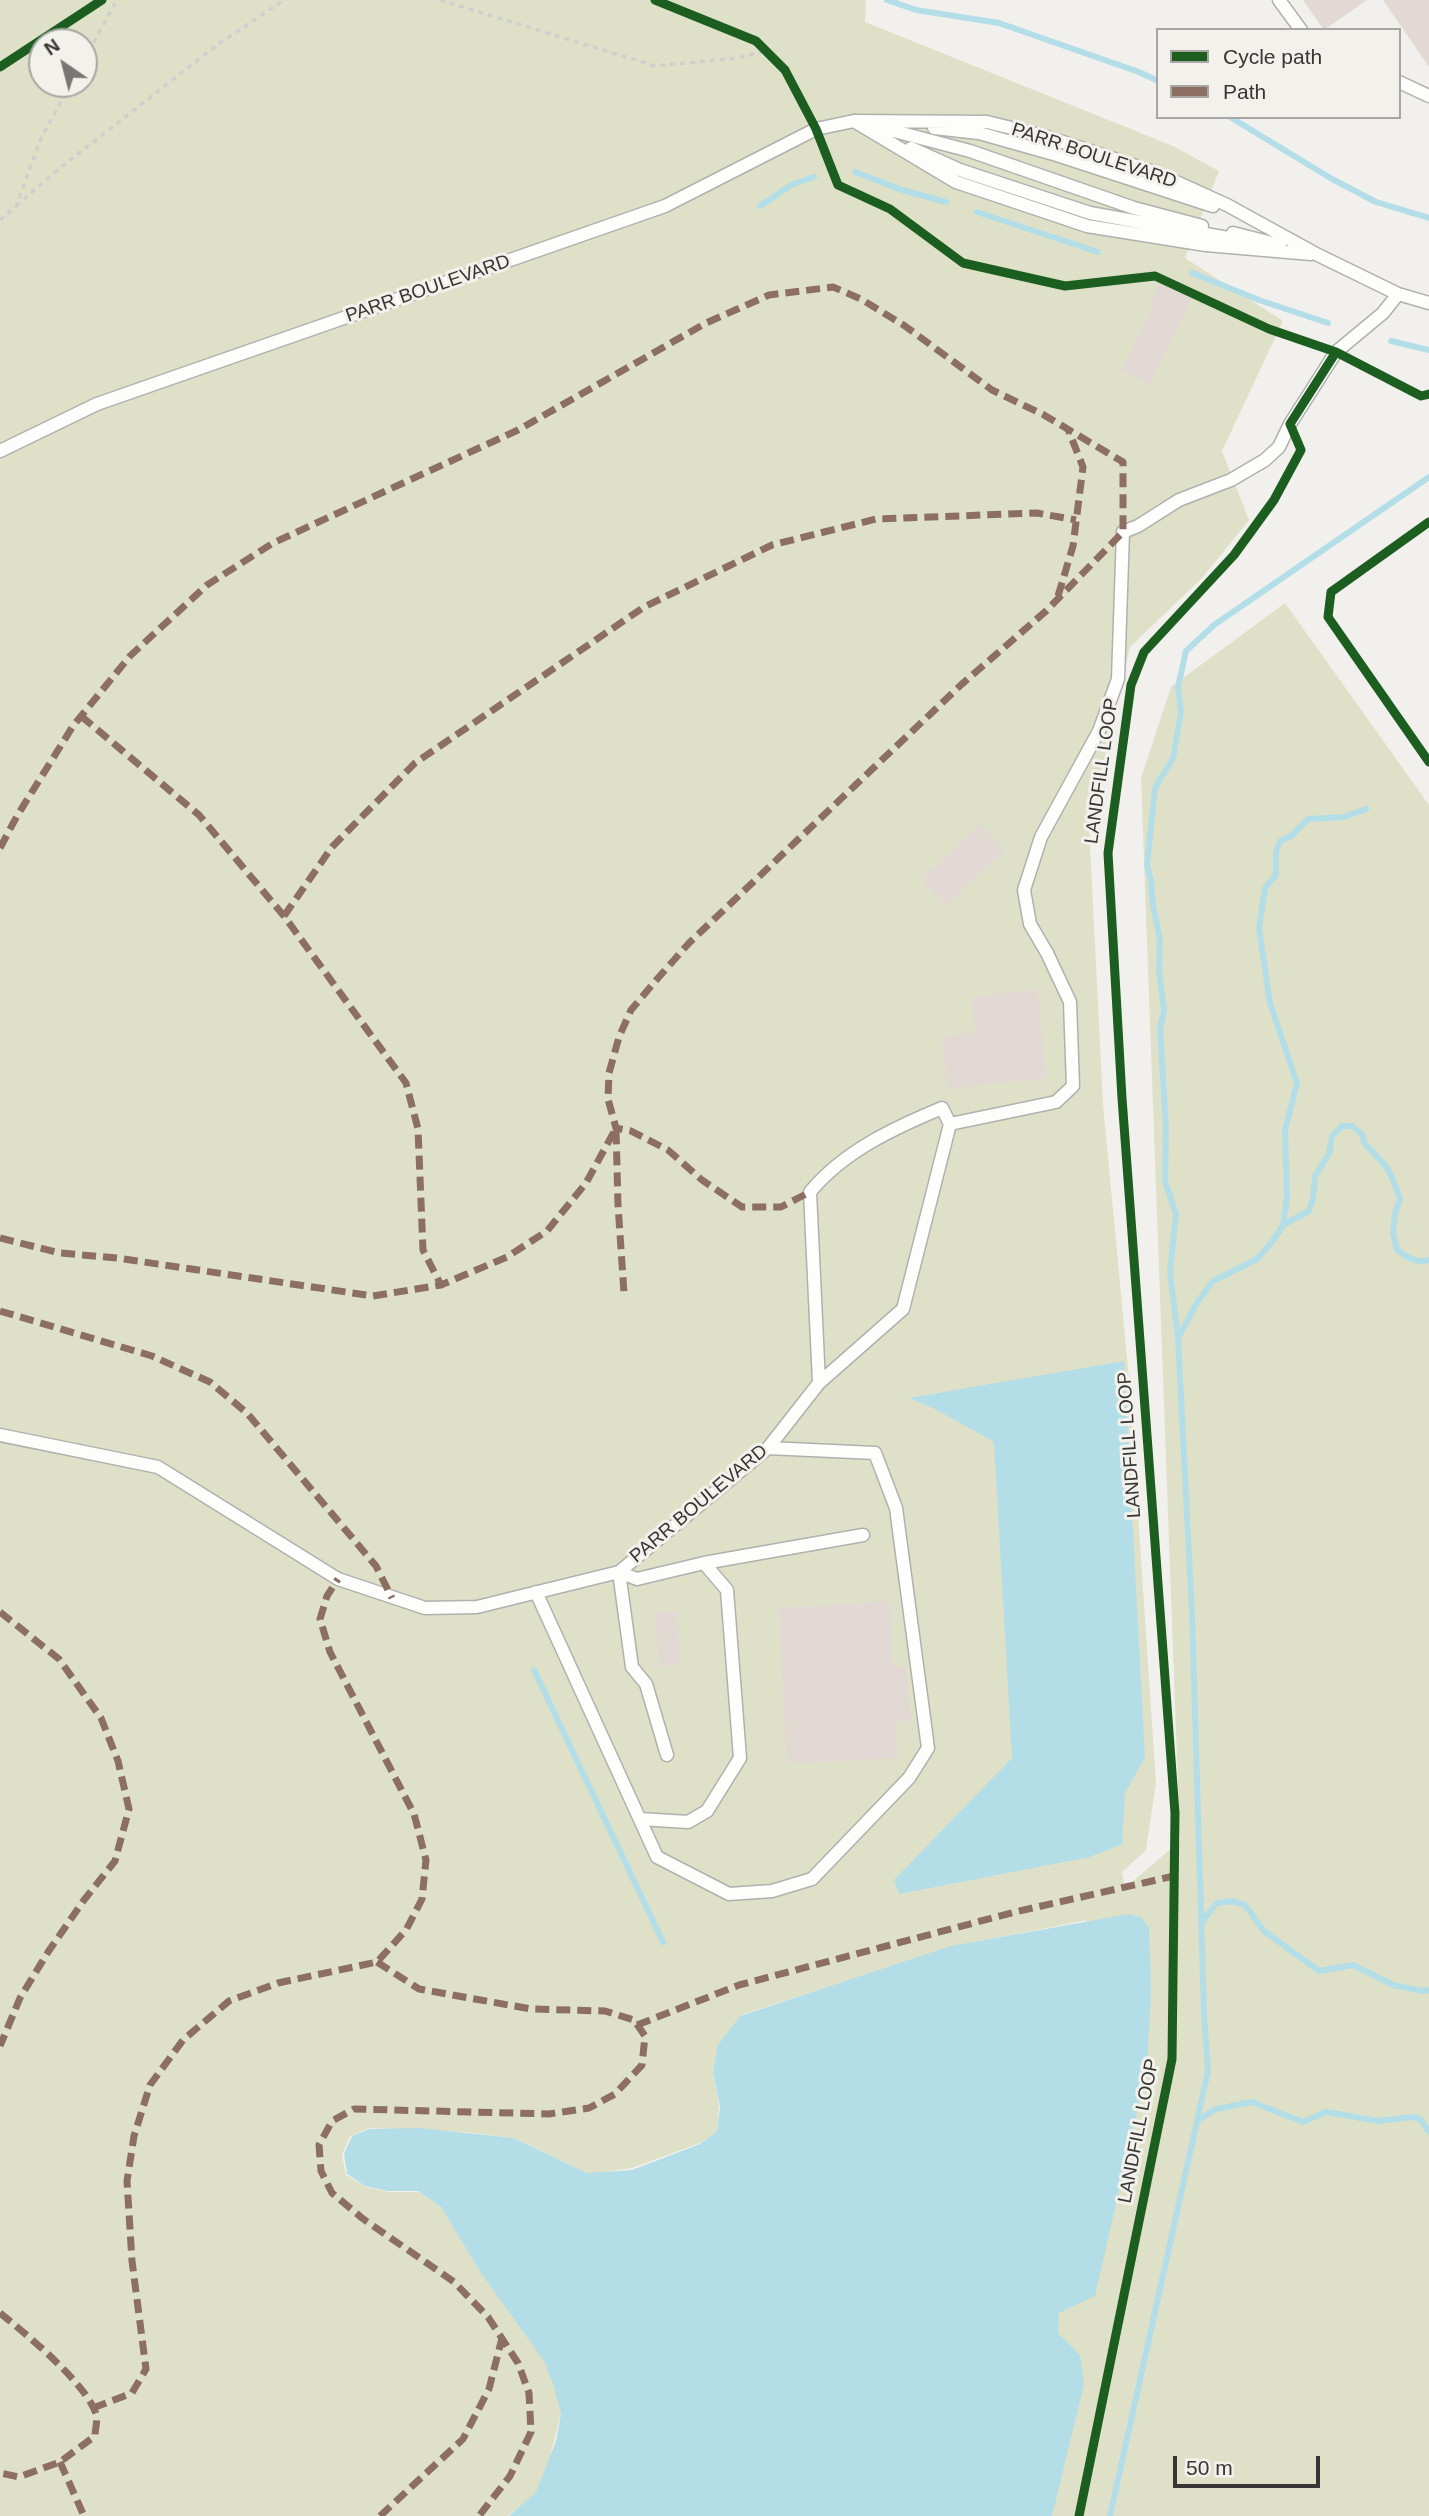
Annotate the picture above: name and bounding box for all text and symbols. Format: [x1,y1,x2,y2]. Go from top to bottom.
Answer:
north arrow [28,28,98,98]
legend [1156,28,1401,119]
text: N [40,34,63,60]
text: Cycle path [1223,45,1322,68]
text: Path [1223,80,1266,103]
street label: PARR BOULEVARD [1008,119,1180,193]
street label: PARR BOULEVARD [343,250,513,328]
street label: LANDFILL LOOP [1080,697,1124,845]
street label: LANDFILL LOOP [1114,1371,1146,1519]
street label: PARR BOULEVARD [626,1440,772,1568]
street label: LANDFILL LOOP [1114,2057,1164,2205]
scale bar [1177,2442,1324,2486]
text: 50 m [1186,2456,1233,2479]

